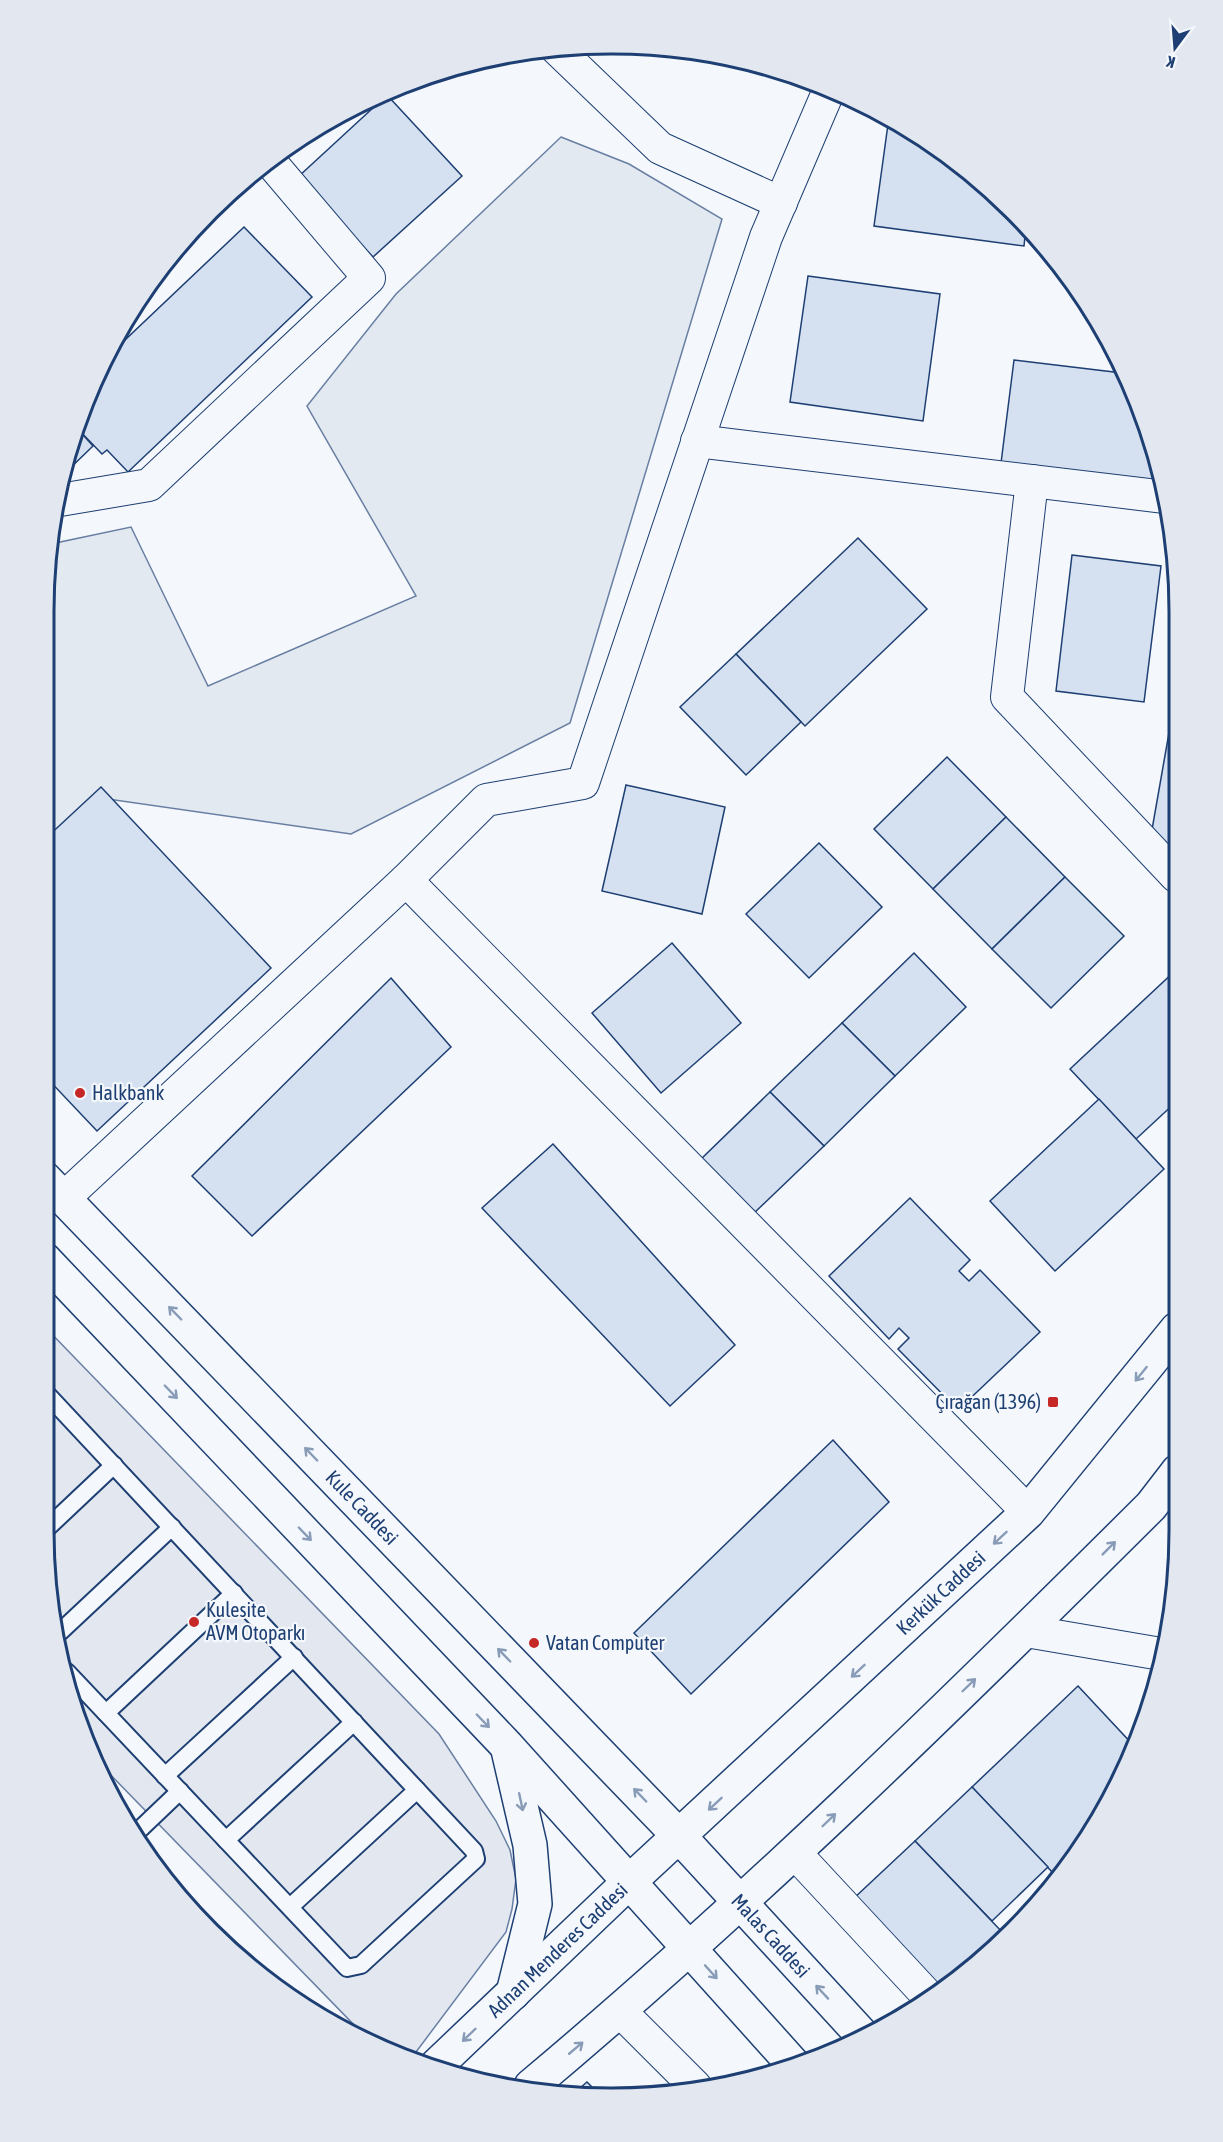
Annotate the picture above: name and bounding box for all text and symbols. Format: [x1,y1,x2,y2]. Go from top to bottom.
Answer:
north arrow [1145,18,1205,78]
text: K [1164,53,1177,72]
place label: Halkbank [92,1081,164,1104]
marker: Halkbank [73,1086,87,1100]
one-way arrow [168,1306,183,1321]
one-way arrow [1134,1366,1147,1382]
one-way arrow [164,1385,178,1400]
place label: Çırağan (1396) [935,1390,1041,1413]
marker: Çırağan (1396) [1046,1395,1060,1409]
one-way arrow [304,1446,318,1461]
street label: Kule Caddesi [321,1465,403,1549]
one-way arrow [298,1526,313,1541]
one-way arrow [993,1531,1008,1545]
one-way arrow [1101,1541,1116,1556]
street label: Kerkük Caddesi [891,1546,990,1639]
place label: Kulesite AVM Otoparkı [206,1598,305,1644]
marker: Kulesite AVM Otoparkı [187,1615,201,1629]
place label: Vatan Computer [546,1631,666,1654]
marker: Vatan Computer [527,1636,541,1650]
one-way arrow [497,1647,512,1662]
one-way arrow [851,1664,866,1678]
one-way arrow [962,1678,977,1692]
one-way arrow [476,1713,490,1728]
one-way arrow [633,1788,647,1803]
one-way arrow [516,1792,527,1812]
one-way arrow [708,1797,723,1812]
one-way arrow [821,1813,836,1827]
street label: Adnan Menderes Caddesi [483,1878,632,2022]
street label: Malas Caddesi [727,1889,815,1982]
one-way arrow [704,1964,718,1979]
one-way arrow [815,1985,829,2000]
one-way arrow [462,2028,477,2042]
one-way arrow [568,2041,583,2055]

